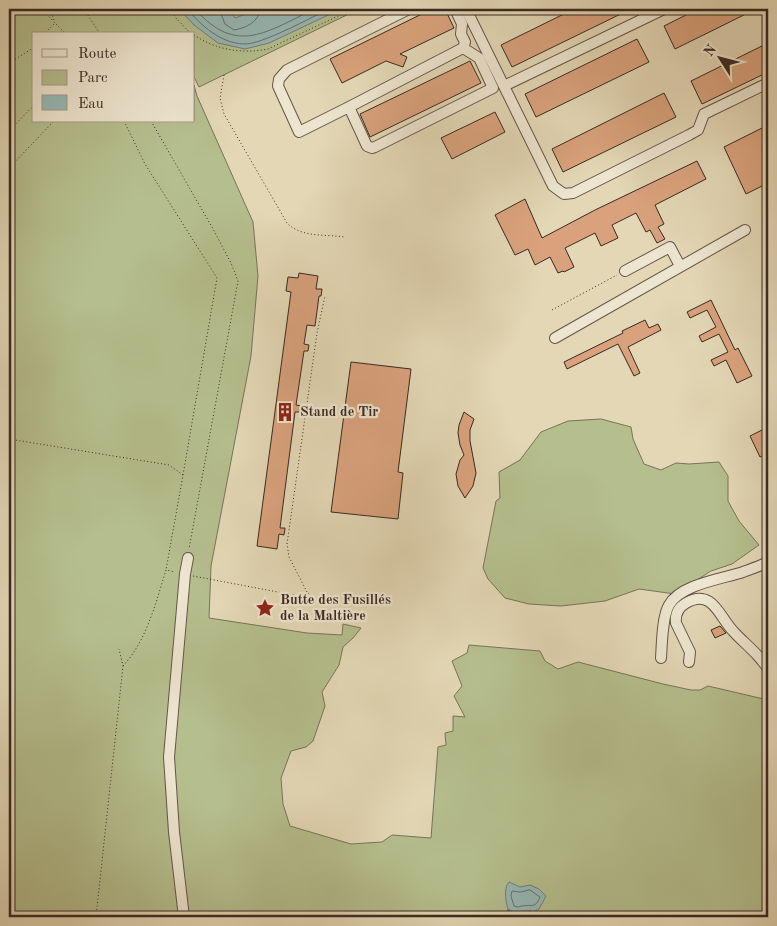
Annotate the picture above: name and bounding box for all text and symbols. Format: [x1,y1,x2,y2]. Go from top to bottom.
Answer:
legend [32,32,195,122]
north arrow [694,32,744,82]
text: N [701,42,719,59]
text: Route [78,47,116,62]
text: Parc [78,71,108,86]
text: Eau [78,97,104,112]
building icon: Stand de Tir [274,401,296,423]
place label: Stand de Tir [300,405,378,419]
place label: Butte des Fusillés de la Maltière [280,593,391,623]
place icon: Butte des Fusillés de la Maltière [254,597,276,619]

